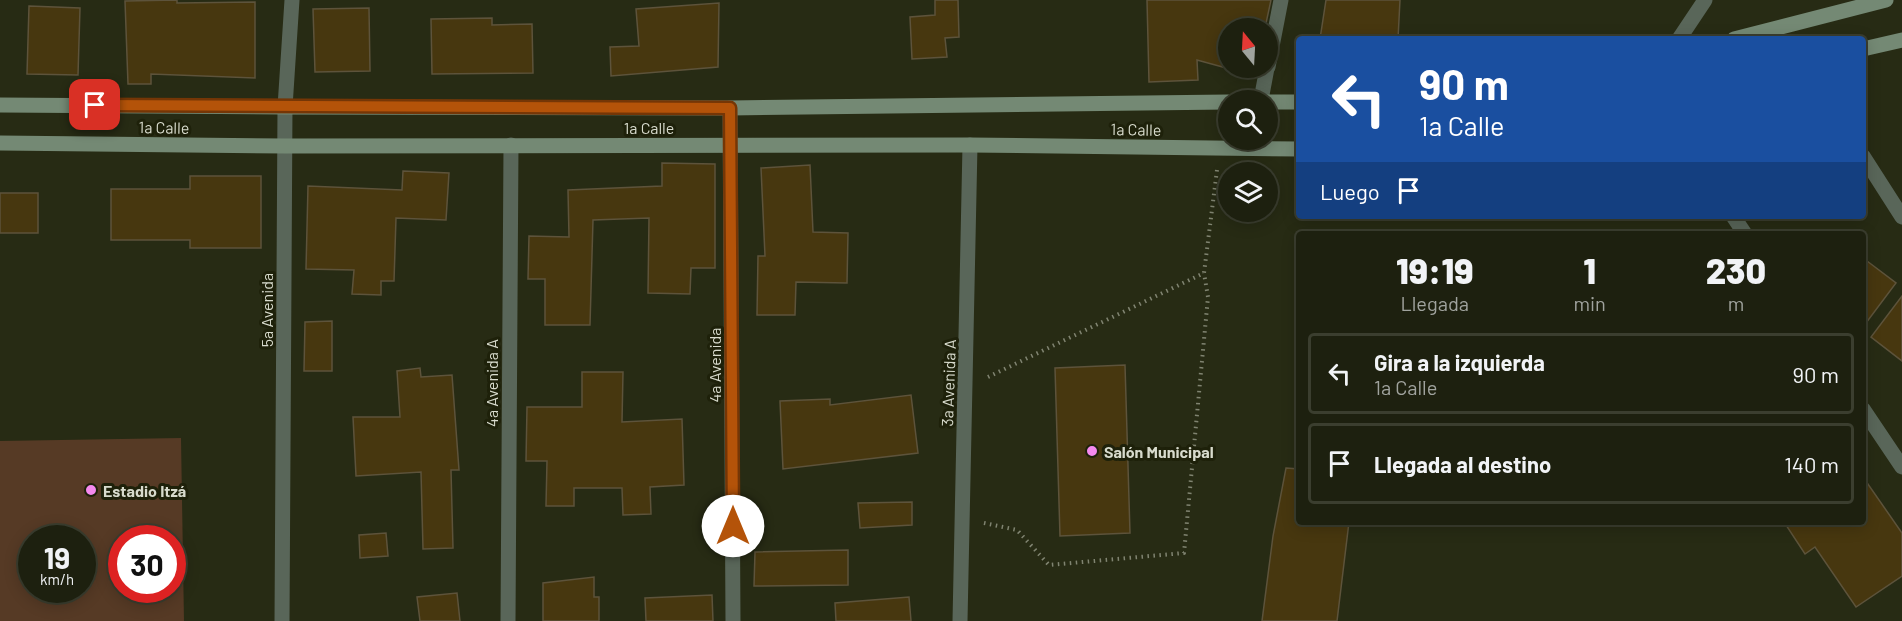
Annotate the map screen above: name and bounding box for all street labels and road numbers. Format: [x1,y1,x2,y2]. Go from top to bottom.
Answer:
street label: 1a Calle [139,117,189,137]
street label: 1a Calle [624,118,674,137]
street label: 1a Calle [1111,119,1161,139]
street label: 5a Avenida [257,273,276,347]
street label: 4a Avenida [705,328,724,402]
street label: 4a Avenida A [482,339,501,427]
street label: 3a Avenida A [937,339,959,427]

